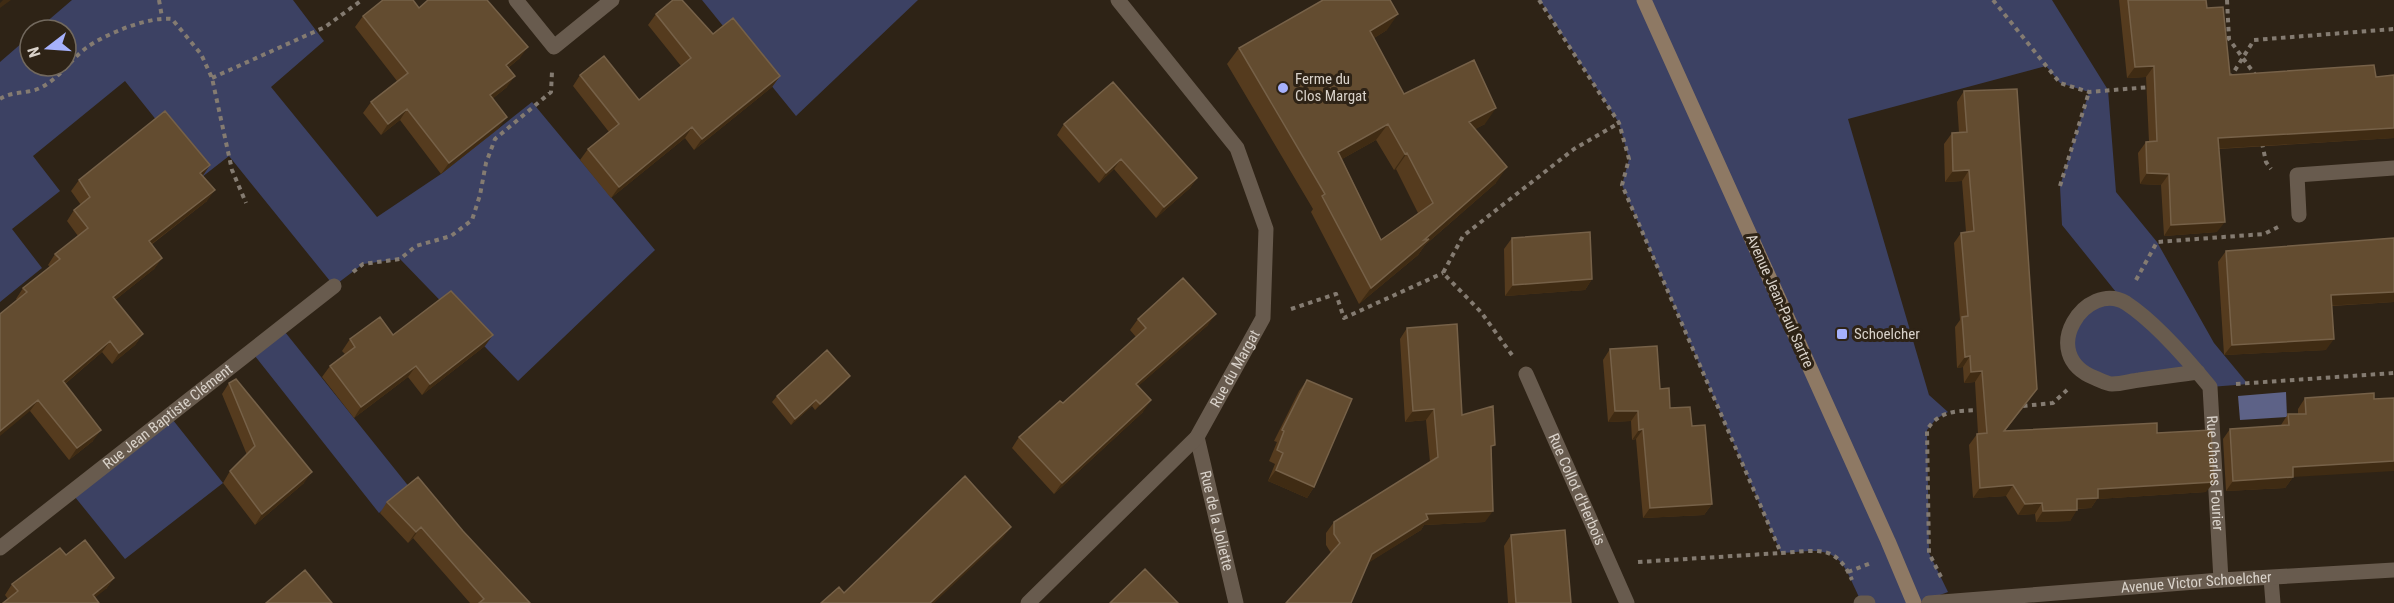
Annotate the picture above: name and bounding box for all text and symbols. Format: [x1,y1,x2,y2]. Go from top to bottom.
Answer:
north arrow [18,18,78,78]
text: N [24,45,45,60]
place label: Ferme du Clos Margat [1295,70,1367,105]
marker: Ferme du Clos Margat [1276,81,1290,95]
street label: Avenue Jean-Paul Sartre [1742,231,1818,371]
place label: Schoelcher [1854,325,1920,343]
street label: Rue du Margat [1206,327,1264,411]
marker: Schoelcher [1835,327,1849,341]
street label: Rue Jean Baptiste Clément [99,360,236,473]
street label: Rue Charles Fourier [2203,415,2227,532]
street label: Rue Collot d'Herbois [1544,431,1609,548]
street label: Rue de la Joliette [1196,469,1237,573]
street label: Avenue Victor Schoelcher [2120,568,2273,597]

